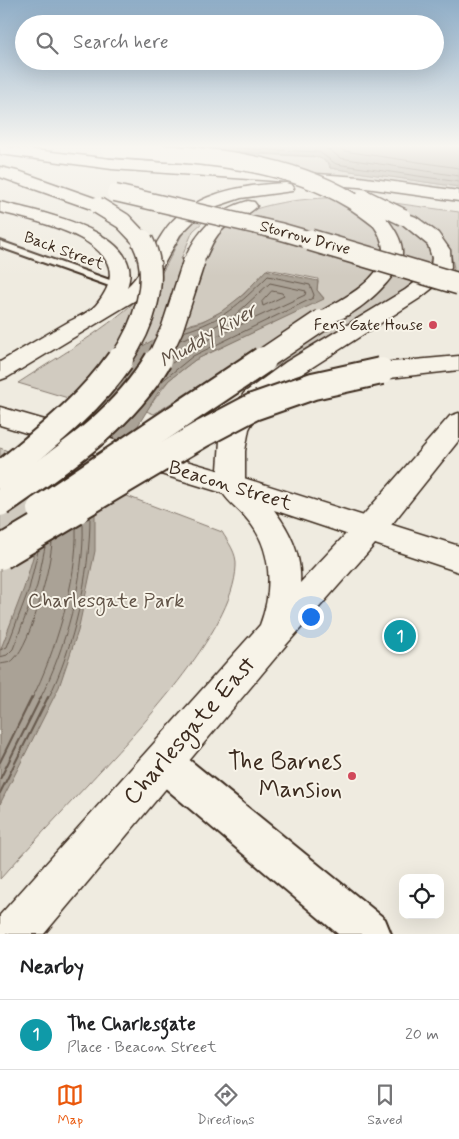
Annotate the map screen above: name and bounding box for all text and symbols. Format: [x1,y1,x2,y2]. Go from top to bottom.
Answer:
search box [15,15,444,70]
icon: search [33,29,61,57]
text: Search here [73,30,169,55]
street label: Storrow Drive [257,216,353,260]
street label: Back Street [21,227,108,275]
water label: Muddy River [154,296,264,375]
place label: Fens Gate House [314,315,423,336]
marker: Fens Gate House [427,319,439,331]
street label: Beacon Street [165,454,295,518]
park label: Charlesgate Park [28,588,184,616]
your location [298,604,324,630]
pin: 1 [384,617,416,655]
street label: Charlesgate East [117,650,265,813]
place label: The Barnes Mansion [228,747,342,806]
marker: The Barnes Mansion [346,770,358,782]
map controls [399,874,444,919]
button: locate [399,874,444,919]
text: Nearby [20,953,84,981]
text: The Charlesgate [67,1012,196,1037]
text: 1 [32,1024,40,1045]
text: 20 m [405,1024,439,1045]
text: Place · Beacon Street [67,1037,217,1058]
tab: Map [56,1081,84,1129]
tab: Directions [197,1081,255,1129]
tab: Saved [367,1081,403,1129]

